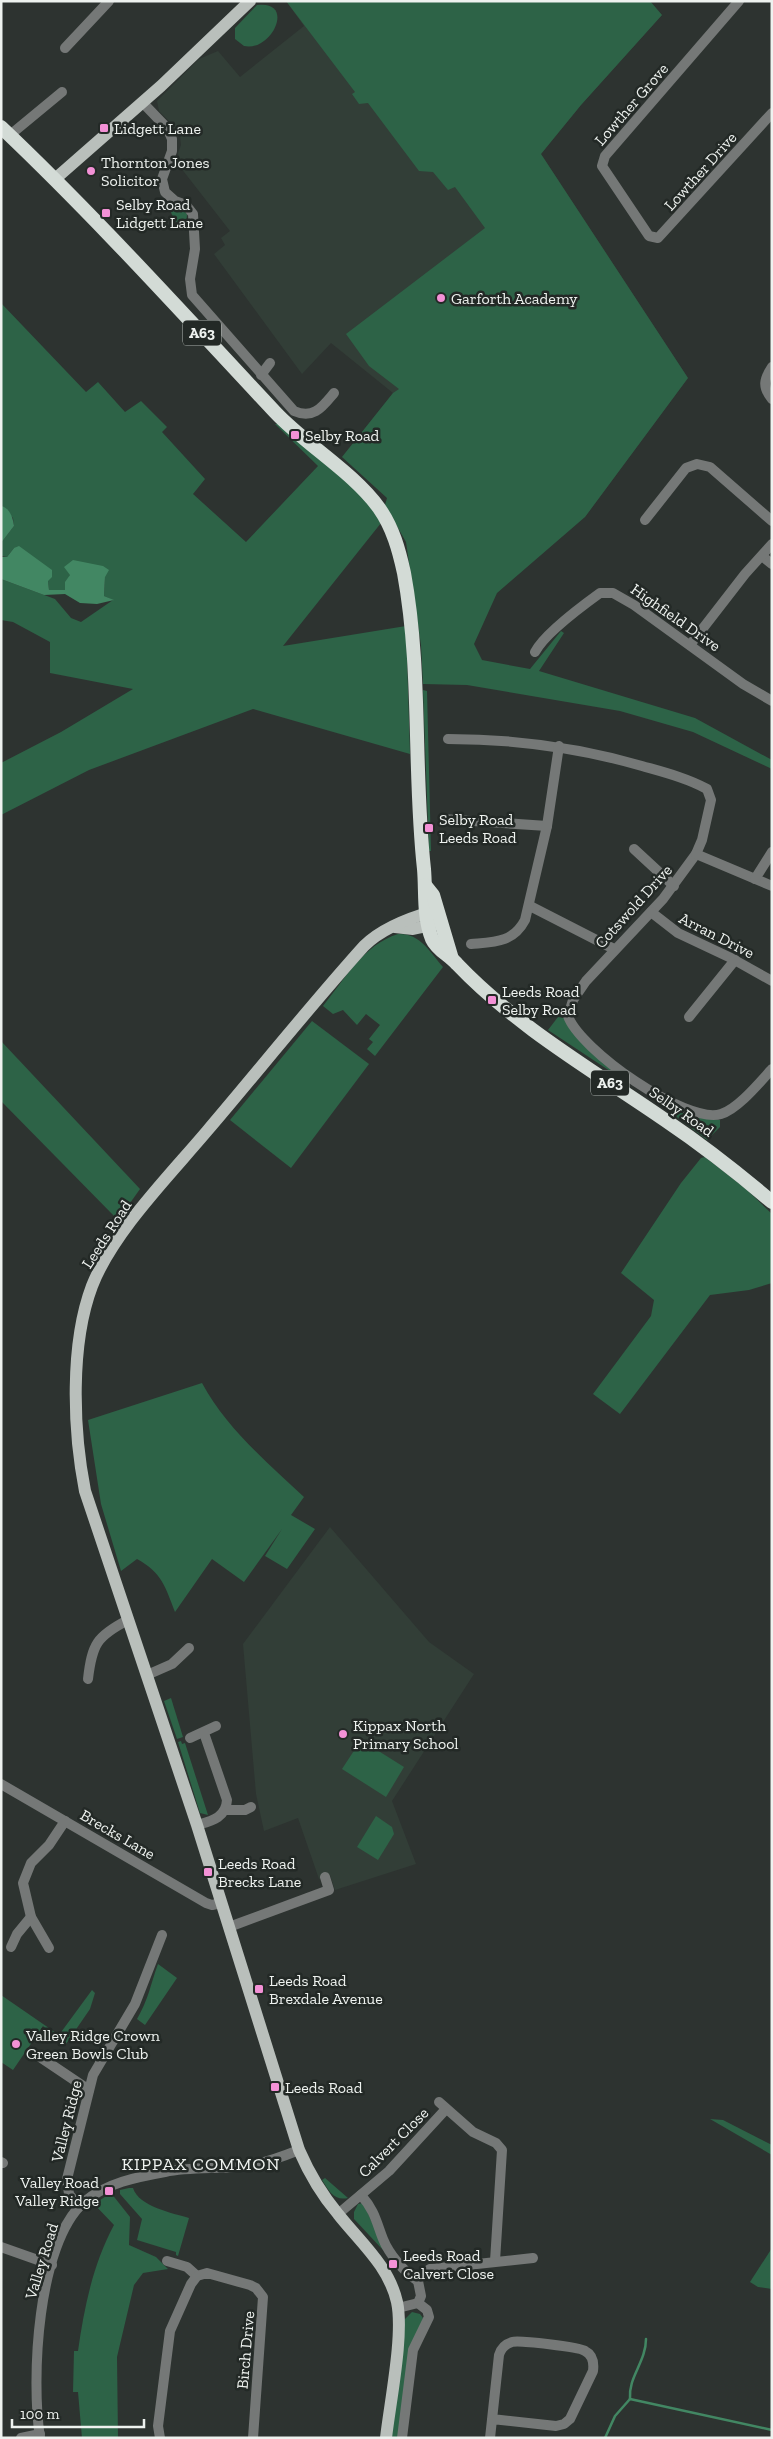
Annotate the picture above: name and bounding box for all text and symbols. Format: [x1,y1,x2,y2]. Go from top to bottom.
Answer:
street label: Lowther Grove [591,59,672,149]
place label: Lidgett Lane [114,119,201,138]
marker: Lidgett Lane [98,122,110,134]
street label: Lowther Drive [660,128,741,215]
place label: Thornton Jones Solicitor [101,153,209,190]
marker: Thornton Jones Solicitor [85,165,97,177]
place label: Selby Road Lidgett Lane [116,195,203,232]
marker: Selby Road Lidgett Lane [100,207,112,219]
place label: Garforth Academy [451,289,578,308]
marker: Garforth Academy [435,292,447,304]
road number: A63 [183,320,221,346]
place label: Selby Road [305,426,380,445]
marker: Selby Road [289,429,301,441]
street label: Highfield Drive [627,579,724,655]
place label: Selby Road Leeds Road [439,810,517,847]
marker: Selby Road Leeds Road [423,822,435,834]
street label: Cotswold Drive [591,861,676,952]
street label: Arran Drive [676,908,758,963]
place label: Leeds Road Selby Road [502,982,580,1019]
marker: Leeds Road Selby Road [486,994,498,1006]
road number: A63 [591,1070,629,1096]
street label: Selby Road [646,1082,718,1141]
street label: Leeds Road [77,1196,136,1272]
place label: Kippax North Primary School [353,1716,459,1753]
marker: Kippax North Primary School [337,1728,349,1740]
street label: Brecks Lane [77,1805,159,1864]
place label: Leeds Road Brecks Lane [218,1854,301,1891]
marker: Leeds Road Brecks Lane [202,1866,214,1878]
place label: Leeds Road Brexdale Avenue [269,1971,383,2008]
marker: Leeds Road Brexdale Avenue [253,1983,265,1995]
place label: Valley Ridge Crown Green Bowls Club [25,2026,161,2063]
marker: Valley Ridge Crown Green Bowls Club [10,2038,22,2050]
street label: Valley Ridge [47,2078,86,2165]
place label: Leeds Road [285,2078,363,2097]
marker: Leeds Road [269,2081,281,2093]
street label: Calvert Close [354,2103,432,2181]
district label: KIPPAX COMMON [121,2153,281,2175]
place label: Valley Road Valley Ridge [14,2173,99,2210]
marker: Valley Road Valley Ridge [103,2185,115,2197]
street label: Valley Road [21,2221,62,2302]
place label: Leeds Road Calvert Close [403,2246,494,2283]
marker: Leeds Road Calvert Close [387,2258,399,2270]
street label: Birch Drive [233,2310,258,2390]
scale bar [12,2396,145,2428]
text: 100 m [20,2405,59,2423]

